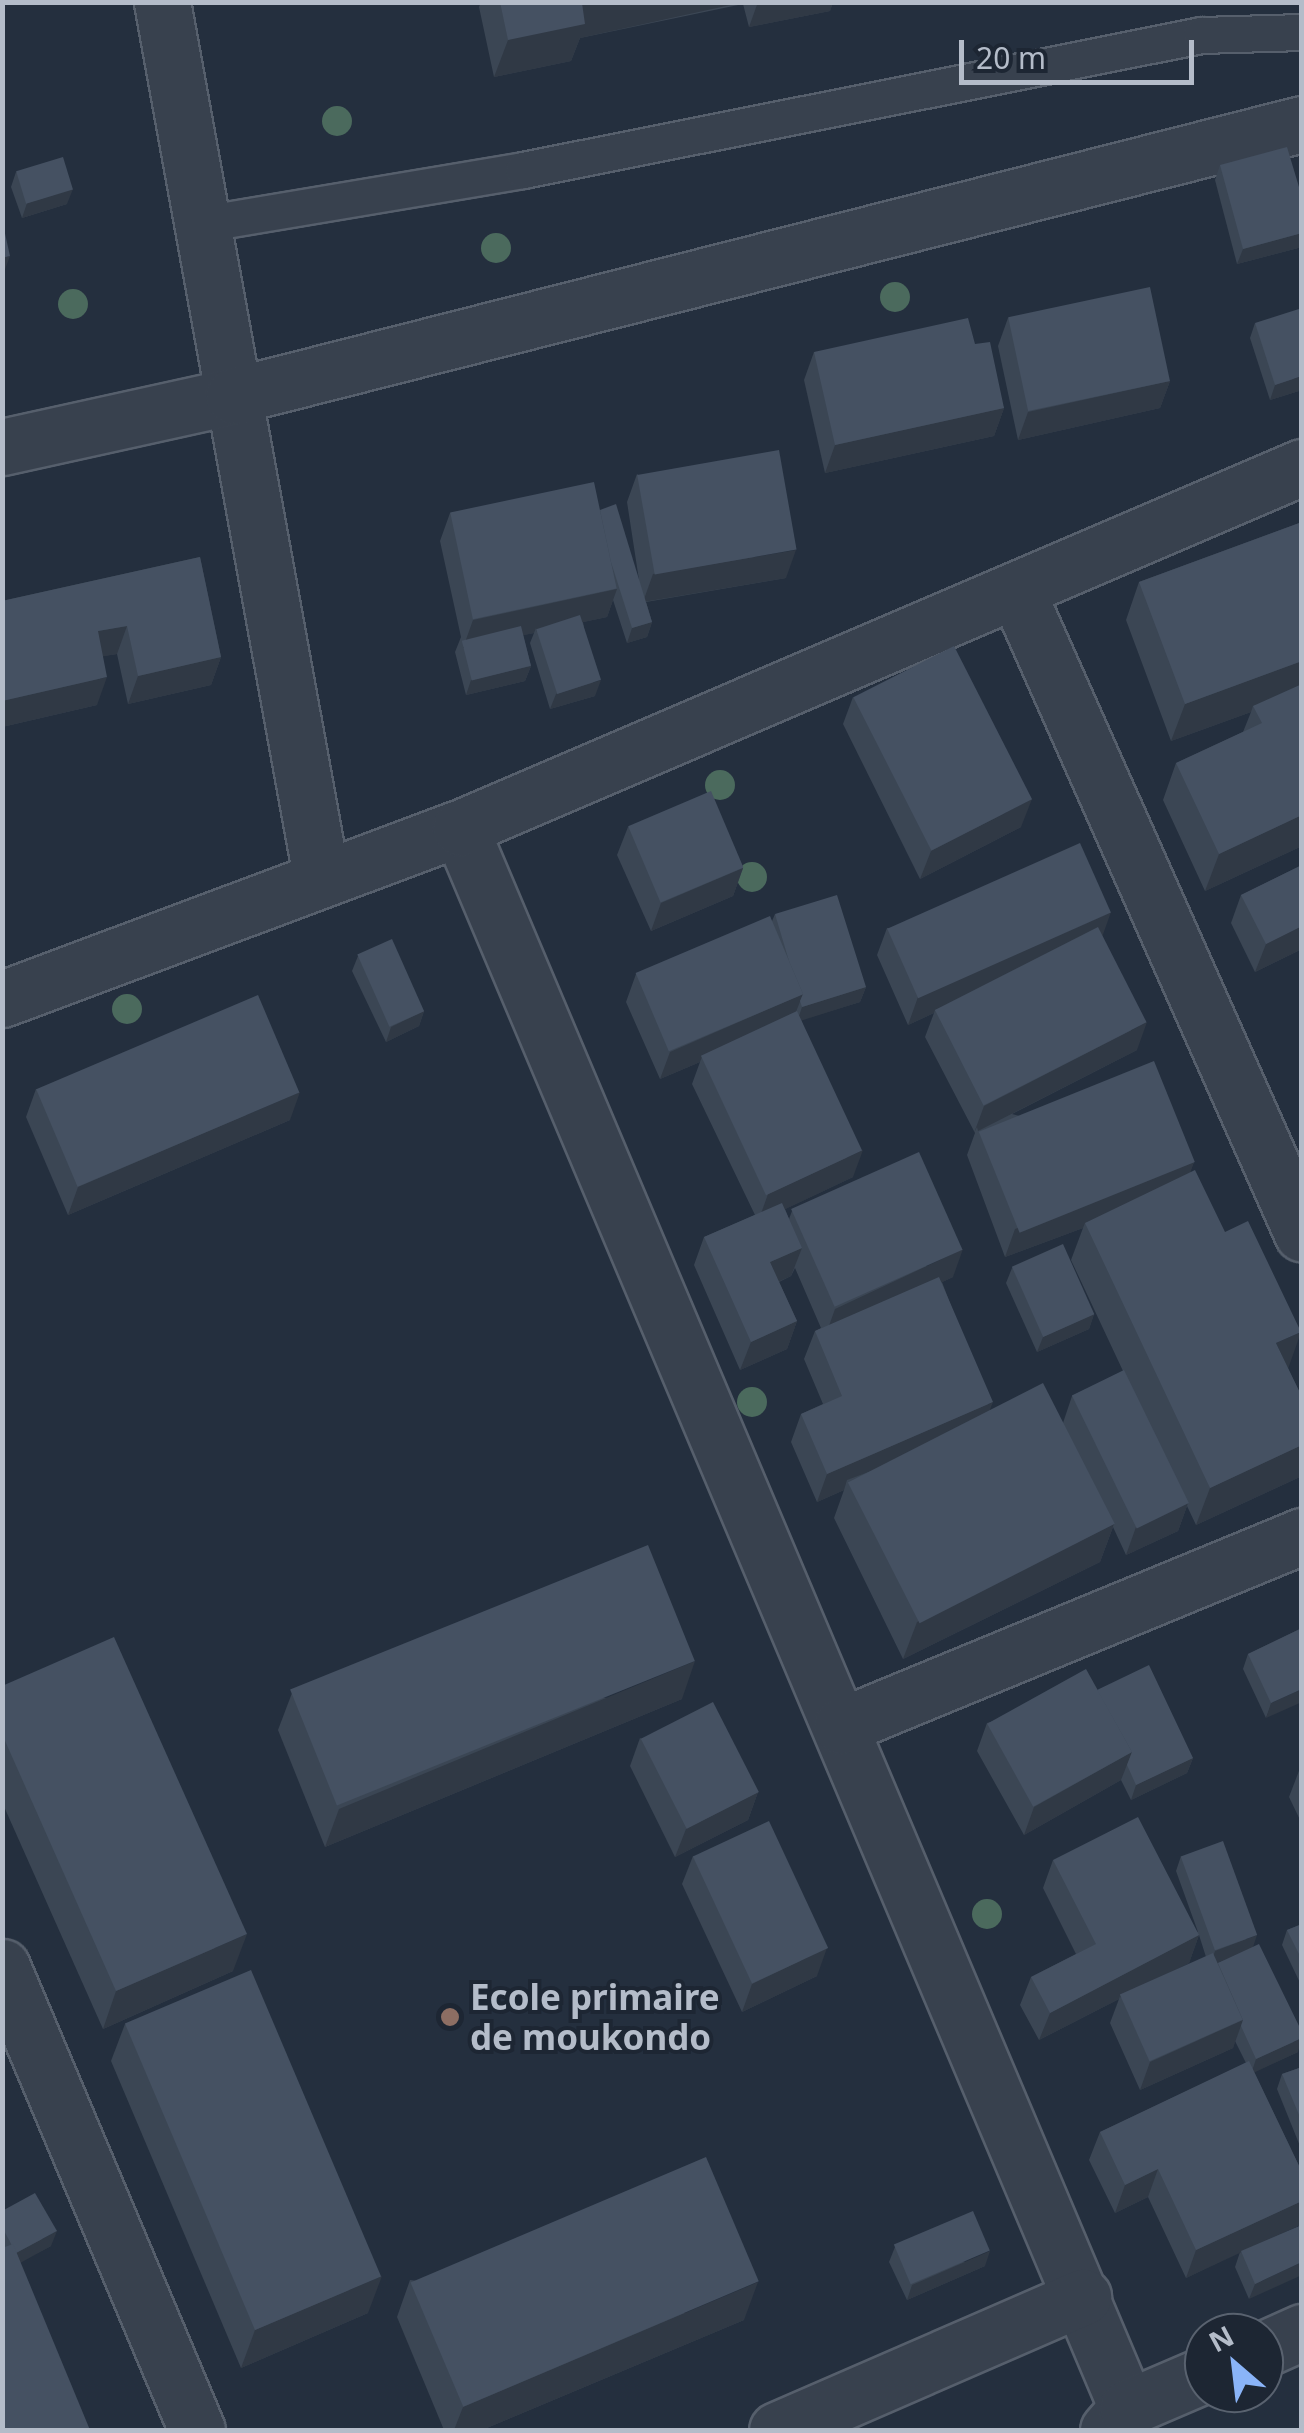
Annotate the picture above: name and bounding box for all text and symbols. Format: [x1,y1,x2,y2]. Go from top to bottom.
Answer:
scale bar [964,20,1199,82]
text: 20 m [976,37,1046,78]
place label: Ecole primaire de moukondo [470,1976,720,2058]
marker: Ecole primaire de moukondo [439,2006,461,2028]
north arrow [1184,2313,1284,2413]
text: N [1202,2316,1240,2360]

